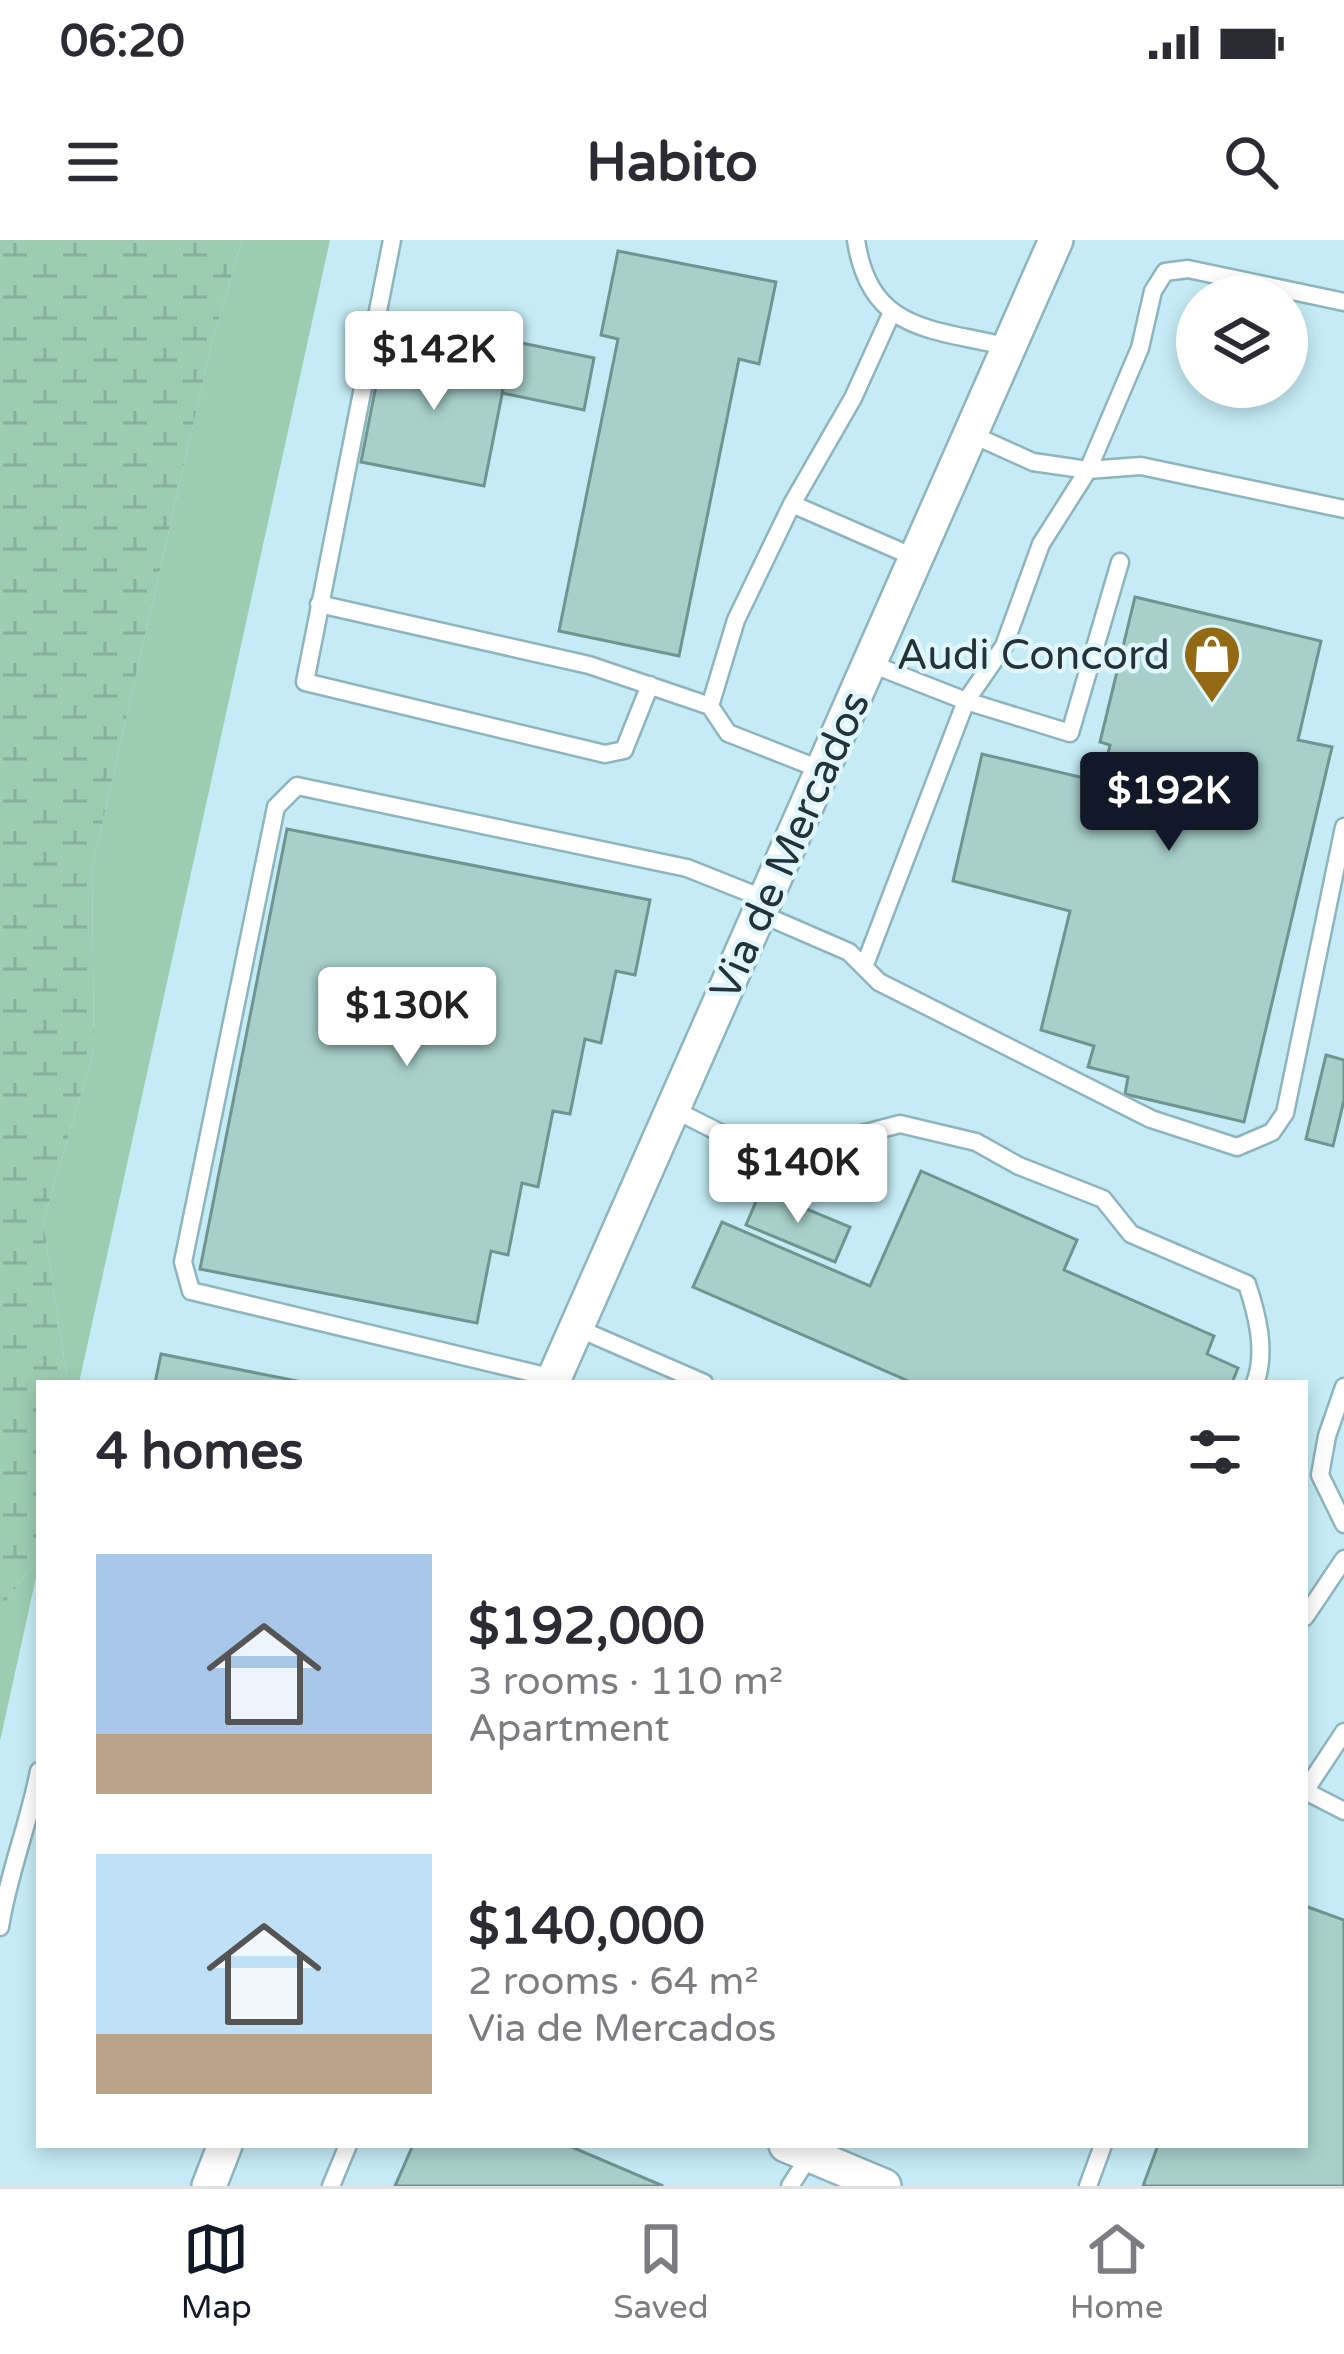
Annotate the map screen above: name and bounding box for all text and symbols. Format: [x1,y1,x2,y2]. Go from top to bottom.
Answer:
text: 06:20 [60,15,185,69]
icon: menu [60,129,126,195]
icon: search [1218,129,1284,195]
text: Habito [586,130,758,195]
map controls [1176,276,1308,408]
button: layers [1176,276,1308,408]
pin: $142K [350,311,518,413]
text: $142K [372,326,496,373]
shop icon: Audi Concord [1181,623,1243,705]
place label: Audi Concord [896,630,1170,681]
street label: Via de Mercados [699,683,881,1008]
pin: $192K [1085,752,1253,854]
text: $192K [1107,767,1231,814]
pin: $130K [323,967,491,1069]
text: $130K [345,982,469,1029]
pin: $140K [714,1124,882,1226]
text: $140K [736,1139,860,1186]
icon: filters [1182,1419,1248,1485]
text: 4 homes [96,1421,304,1483]
text: $192,000 [468,1596,705,1658]
icon: home [192,1602,336,1746]
text: 3 rooms · 110 m² [468,1658,783,1705]
text: Apartment [468,1705,669,1752]
text: $140,000 [468,1896,705,1958]
icon: home [192,1902,336,2046]
text: 2 rooms · 64 m² [468,1958,759,2005]
text: Via de Mercados [468,2005,777,2052]
tab: Map [181,2216,252,2327]
tab: Saved [613,2216,709,2327]
tab: Home [1070,2216,1163,2327]

